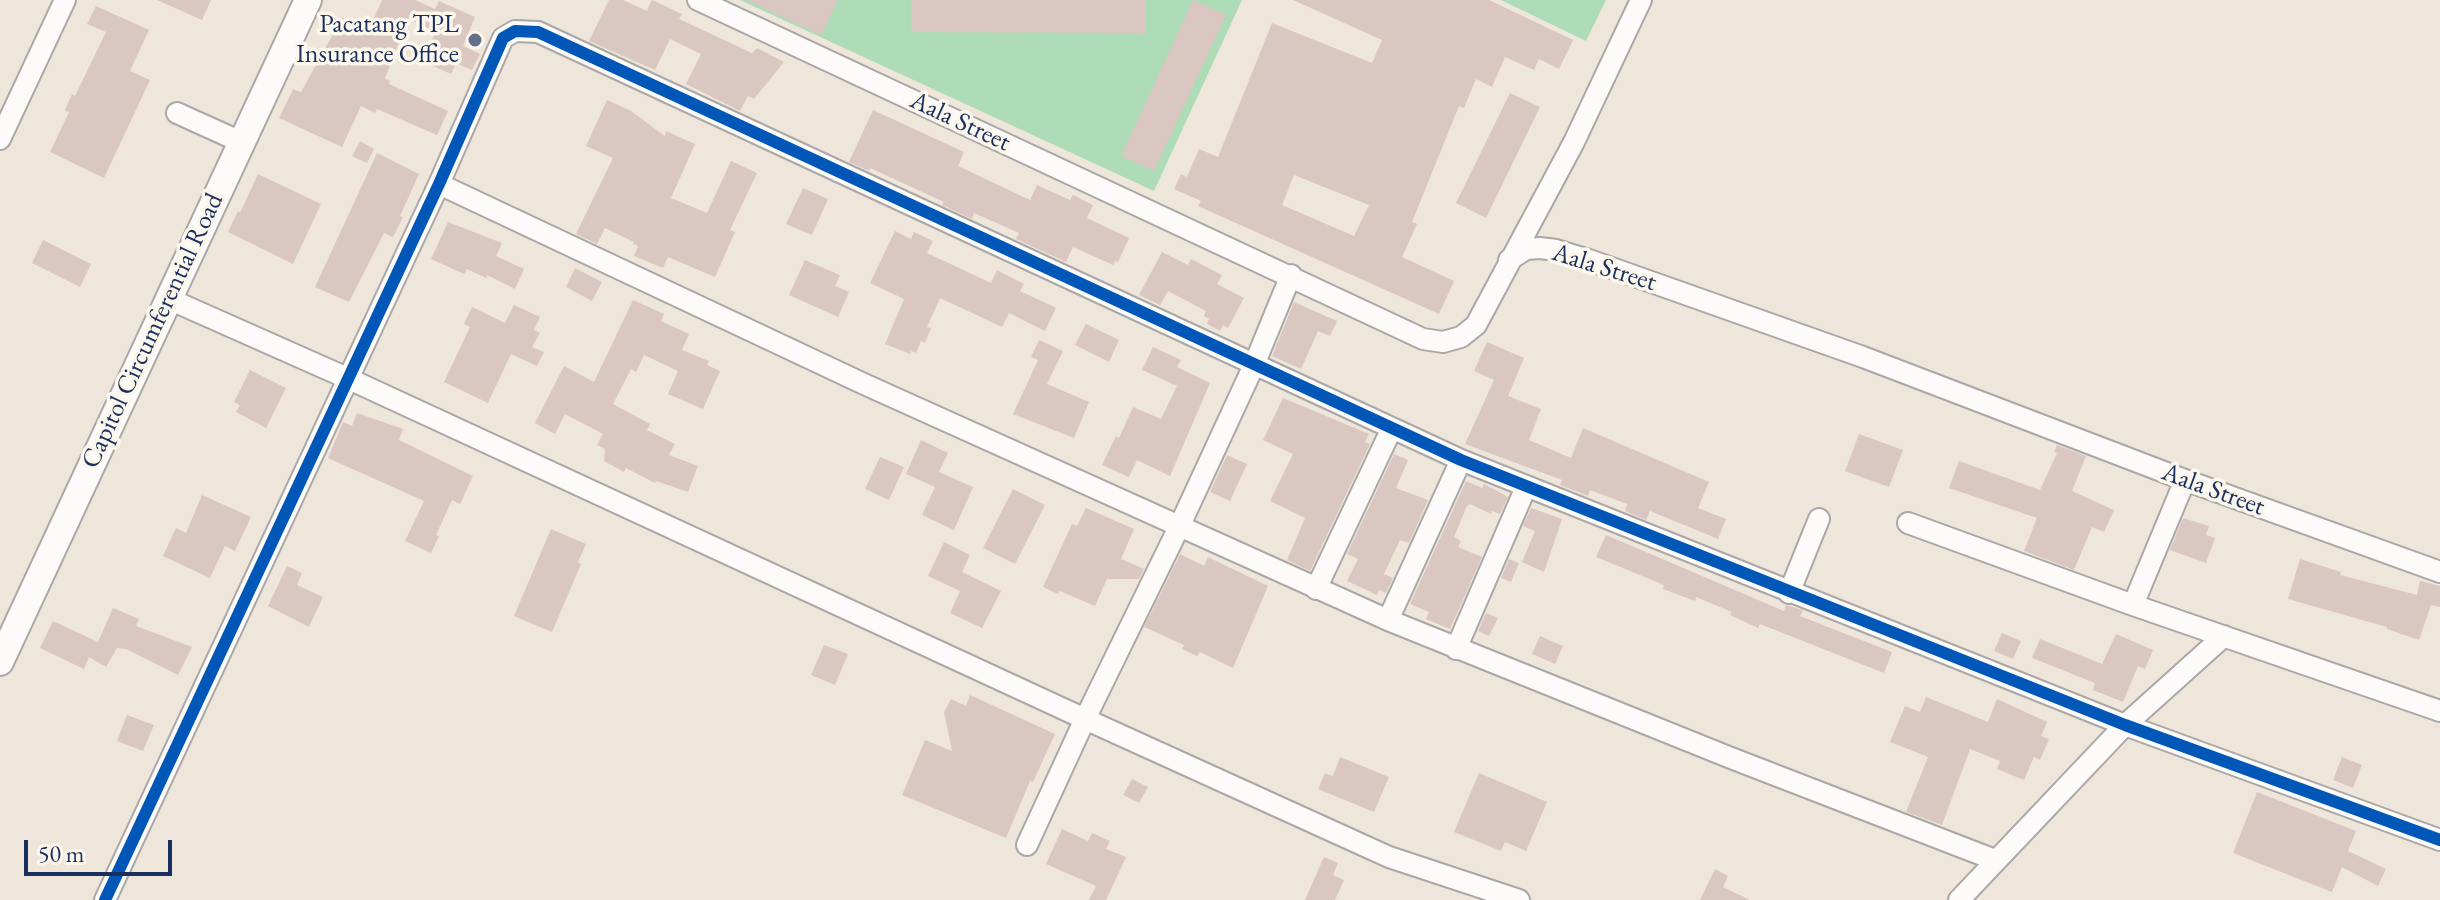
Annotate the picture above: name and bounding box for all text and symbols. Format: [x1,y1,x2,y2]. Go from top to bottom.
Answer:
place label: Pacatang TPL Insurance Office [296,9,459,70]
marker: Pacatang TPL Insurance Office [466,31,484,49]
street label: Aala Street [905,85,1015,159]
street label: Capitol Circumferential Road [75,189,231,473]
street label: Aala Street [1548,237,1660,299]
street label: Aala Street [2157,457,2269,523]
scale bar [28,824,176,874]
text: 50 m [38,838,85,869]

